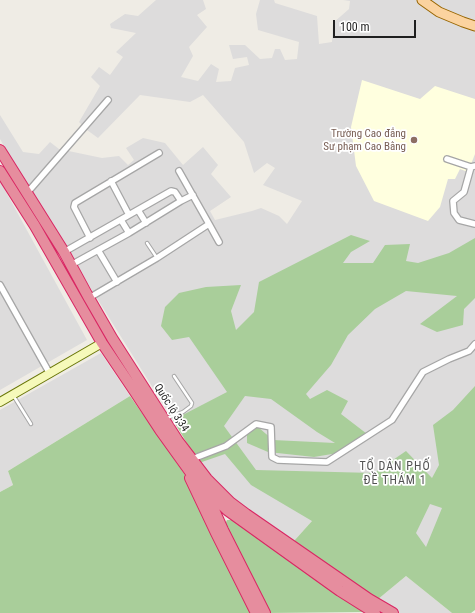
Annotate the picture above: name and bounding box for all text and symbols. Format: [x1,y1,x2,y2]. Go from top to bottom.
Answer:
scale bar [335,12,418,38]
text: 100 m [340,20,370,34]
place label: Trường Cao đẳng Sư phạm Cao Bằng [323,127,406,153]
marker: Trường Cao đẳng Sư phạm Cao Bằng [409,135,419,145]
street label: Quốc lộ 3;34 [151,382,191,434]
district label: TỔ DÂN PHỐ ĐỀ THÁM 1 [359,460,431,488]

